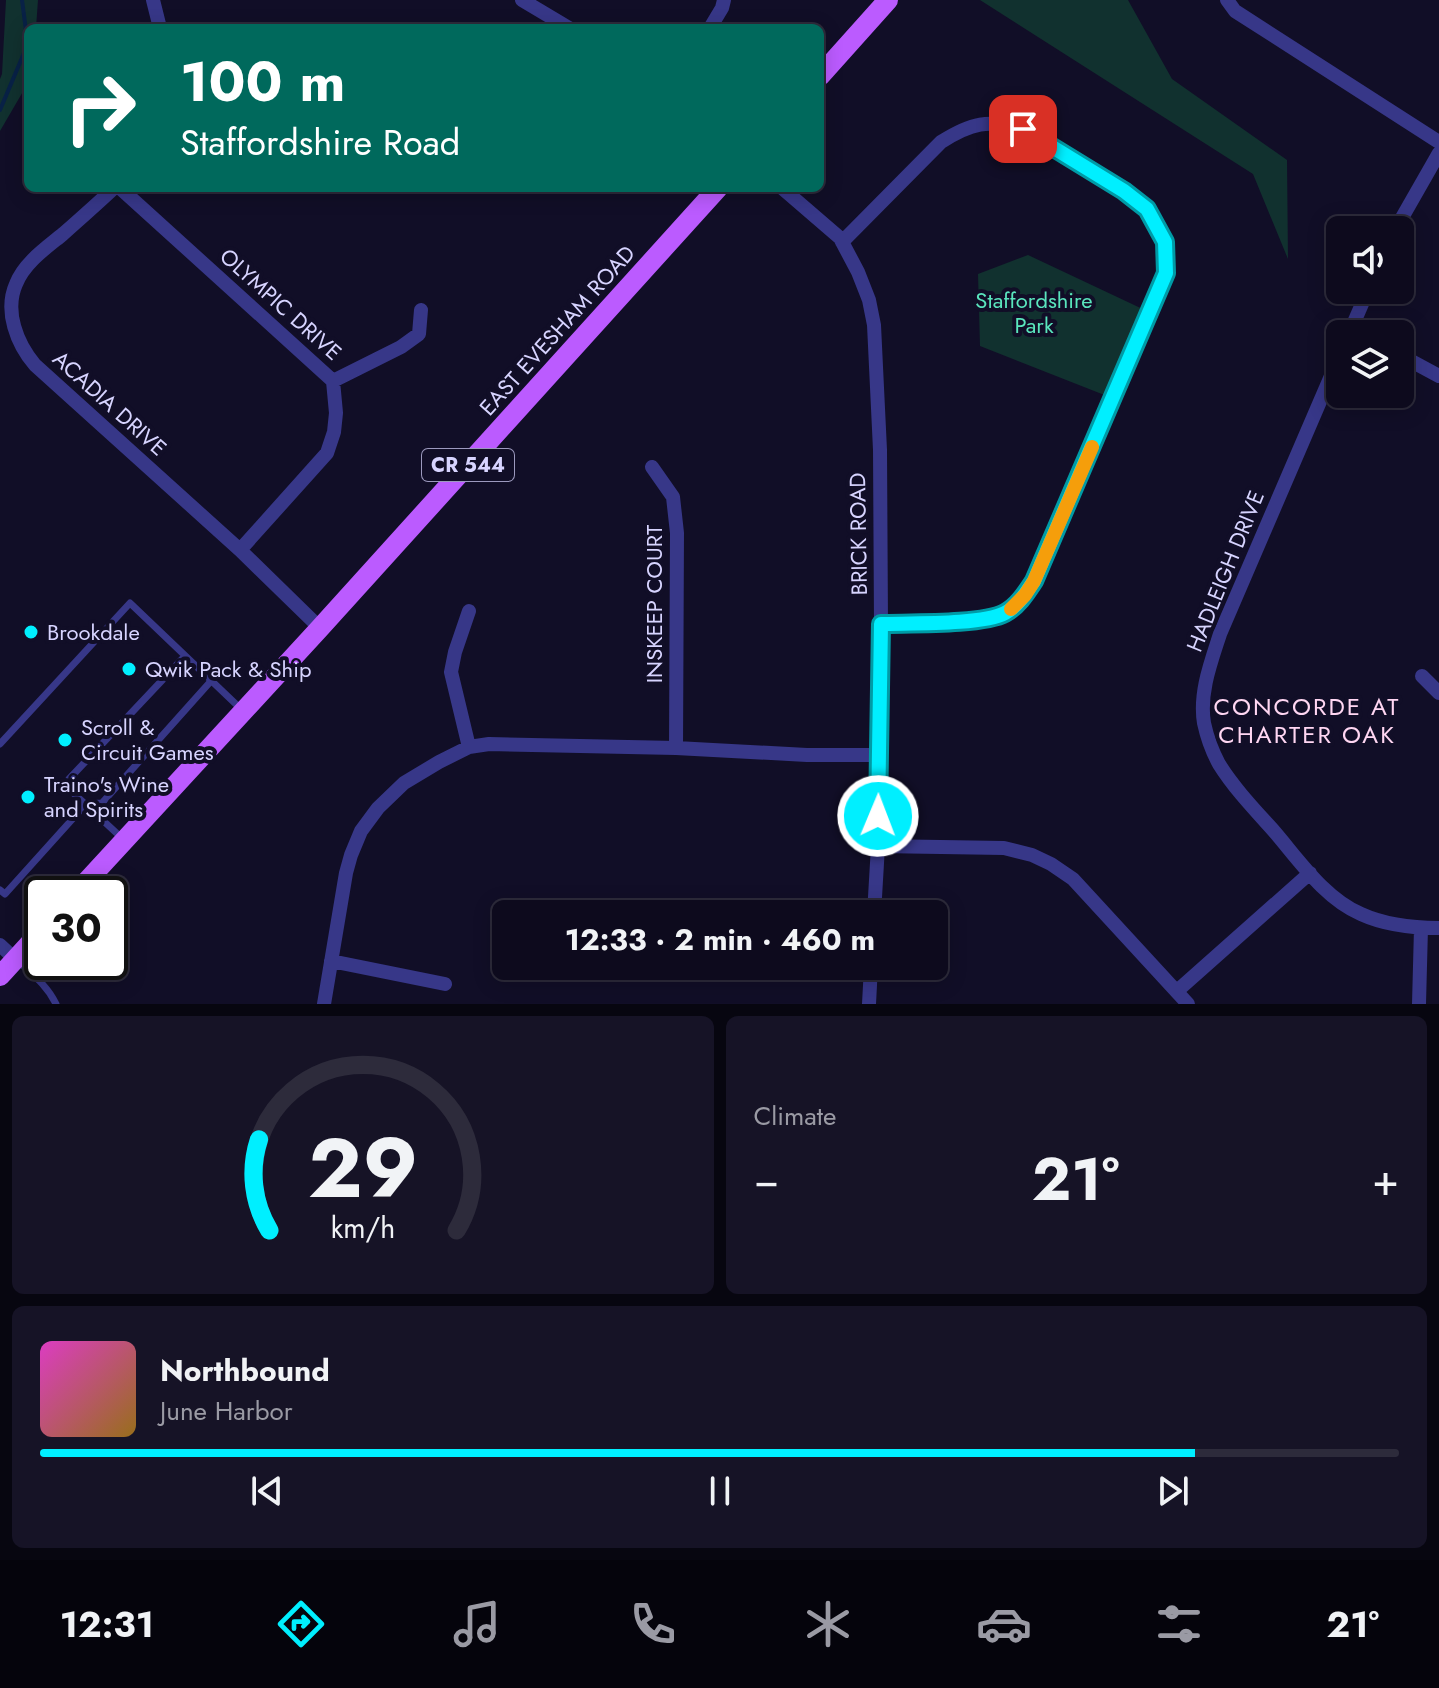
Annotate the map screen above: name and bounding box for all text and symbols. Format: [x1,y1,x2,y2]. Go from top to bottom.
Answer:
text: 100 m [180,41,345,122]
icon: right [48,56,152,160]
pin [989,95,1057,163]
icon: arrive [1001,107,1045,151]
text: Staffordshire Road [180,116,460,168]
map controls [1326,216,1414,408]
button: sound [1326,216,1414,304]
street label: EAST EVESHAM ROAD [472,238,642,422]
street label: OLYMPIC DRIVE [213,240,349,368]
park label: Staffordshire Park [975,284,1093,341]
button: layers [1326,320,1414,408]
street label: ACADIA DRIVE [46,343,174,463]
road number: CR 544 [422,449,514,481]
street label: BRICK ROAD [841,472,875,596]
street label: HADLEIGH DRIVE [1178,486,1272,656]
street label: INSKEEP COURT [638,524,670,683]
place label: Brookdale [47,616,140,648]
marker: Brookdale [22,623,40,641]
place label: Qwik Pack & Ship [145,653,311,685]
marker: Qwik Pack & Ship [120,660,138,678]
district label: CONCORDE AT CHARTER OAK [1214,689,1400,752]
place label: Scroll & Circuit Games [81,711,214,768]
marker: Scroll & Circuit Games [56,731,74,749]
place label: Traino's Wine and Spirits [44,768,169,825]
position arrow [836,774,920,858]
marker: Traino's Wine and Spirits [19,788,37,806]
speed limit sign: 30 [24,876,128,980]
text: 12:33 · 2 min · 460 m [565,918,875,961]
text: Climate [754,1097,836,1135]
text: 29 [308,1108,418,1228]
text: 21° [1032,1136,1120,1223]
text: − [754,1148,779,1212]
text: + [1372,1148,1399,1212]
text: km/h [330,1207,395,1249]
text: Northbound [160,1349,330,1392]
text: June Harbor [160,1392,293,1430]
icon: previous [245,1469,289,1513]
icon: pause [698,1469,742,1513]
icon: next [1151,1469,1195,1513]
icon: directions [273,1596,329,1652]
icon: music [449,1596,505,1652]
icon: phone [625,1596,681,1652]
icon: climate [800,1596,856,1652]
icon: car [976,1596,1032,1652]
icon: filters [1151,1596,1207,1652]
text: 12:31 [60,1598,154,1650]
text: 21° [1327,1598,1379,1650]

